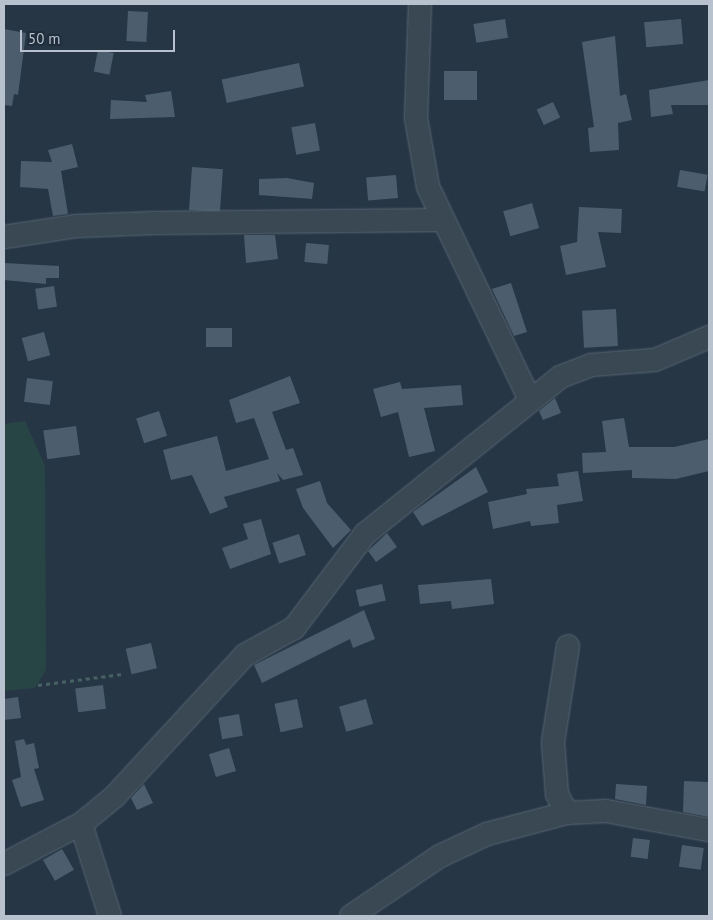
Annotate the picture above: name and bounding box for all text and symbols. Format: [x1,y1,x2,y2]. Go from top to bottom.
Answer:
scale bar [22,20,178,52]
text: 50 m [28,29,61,48]

